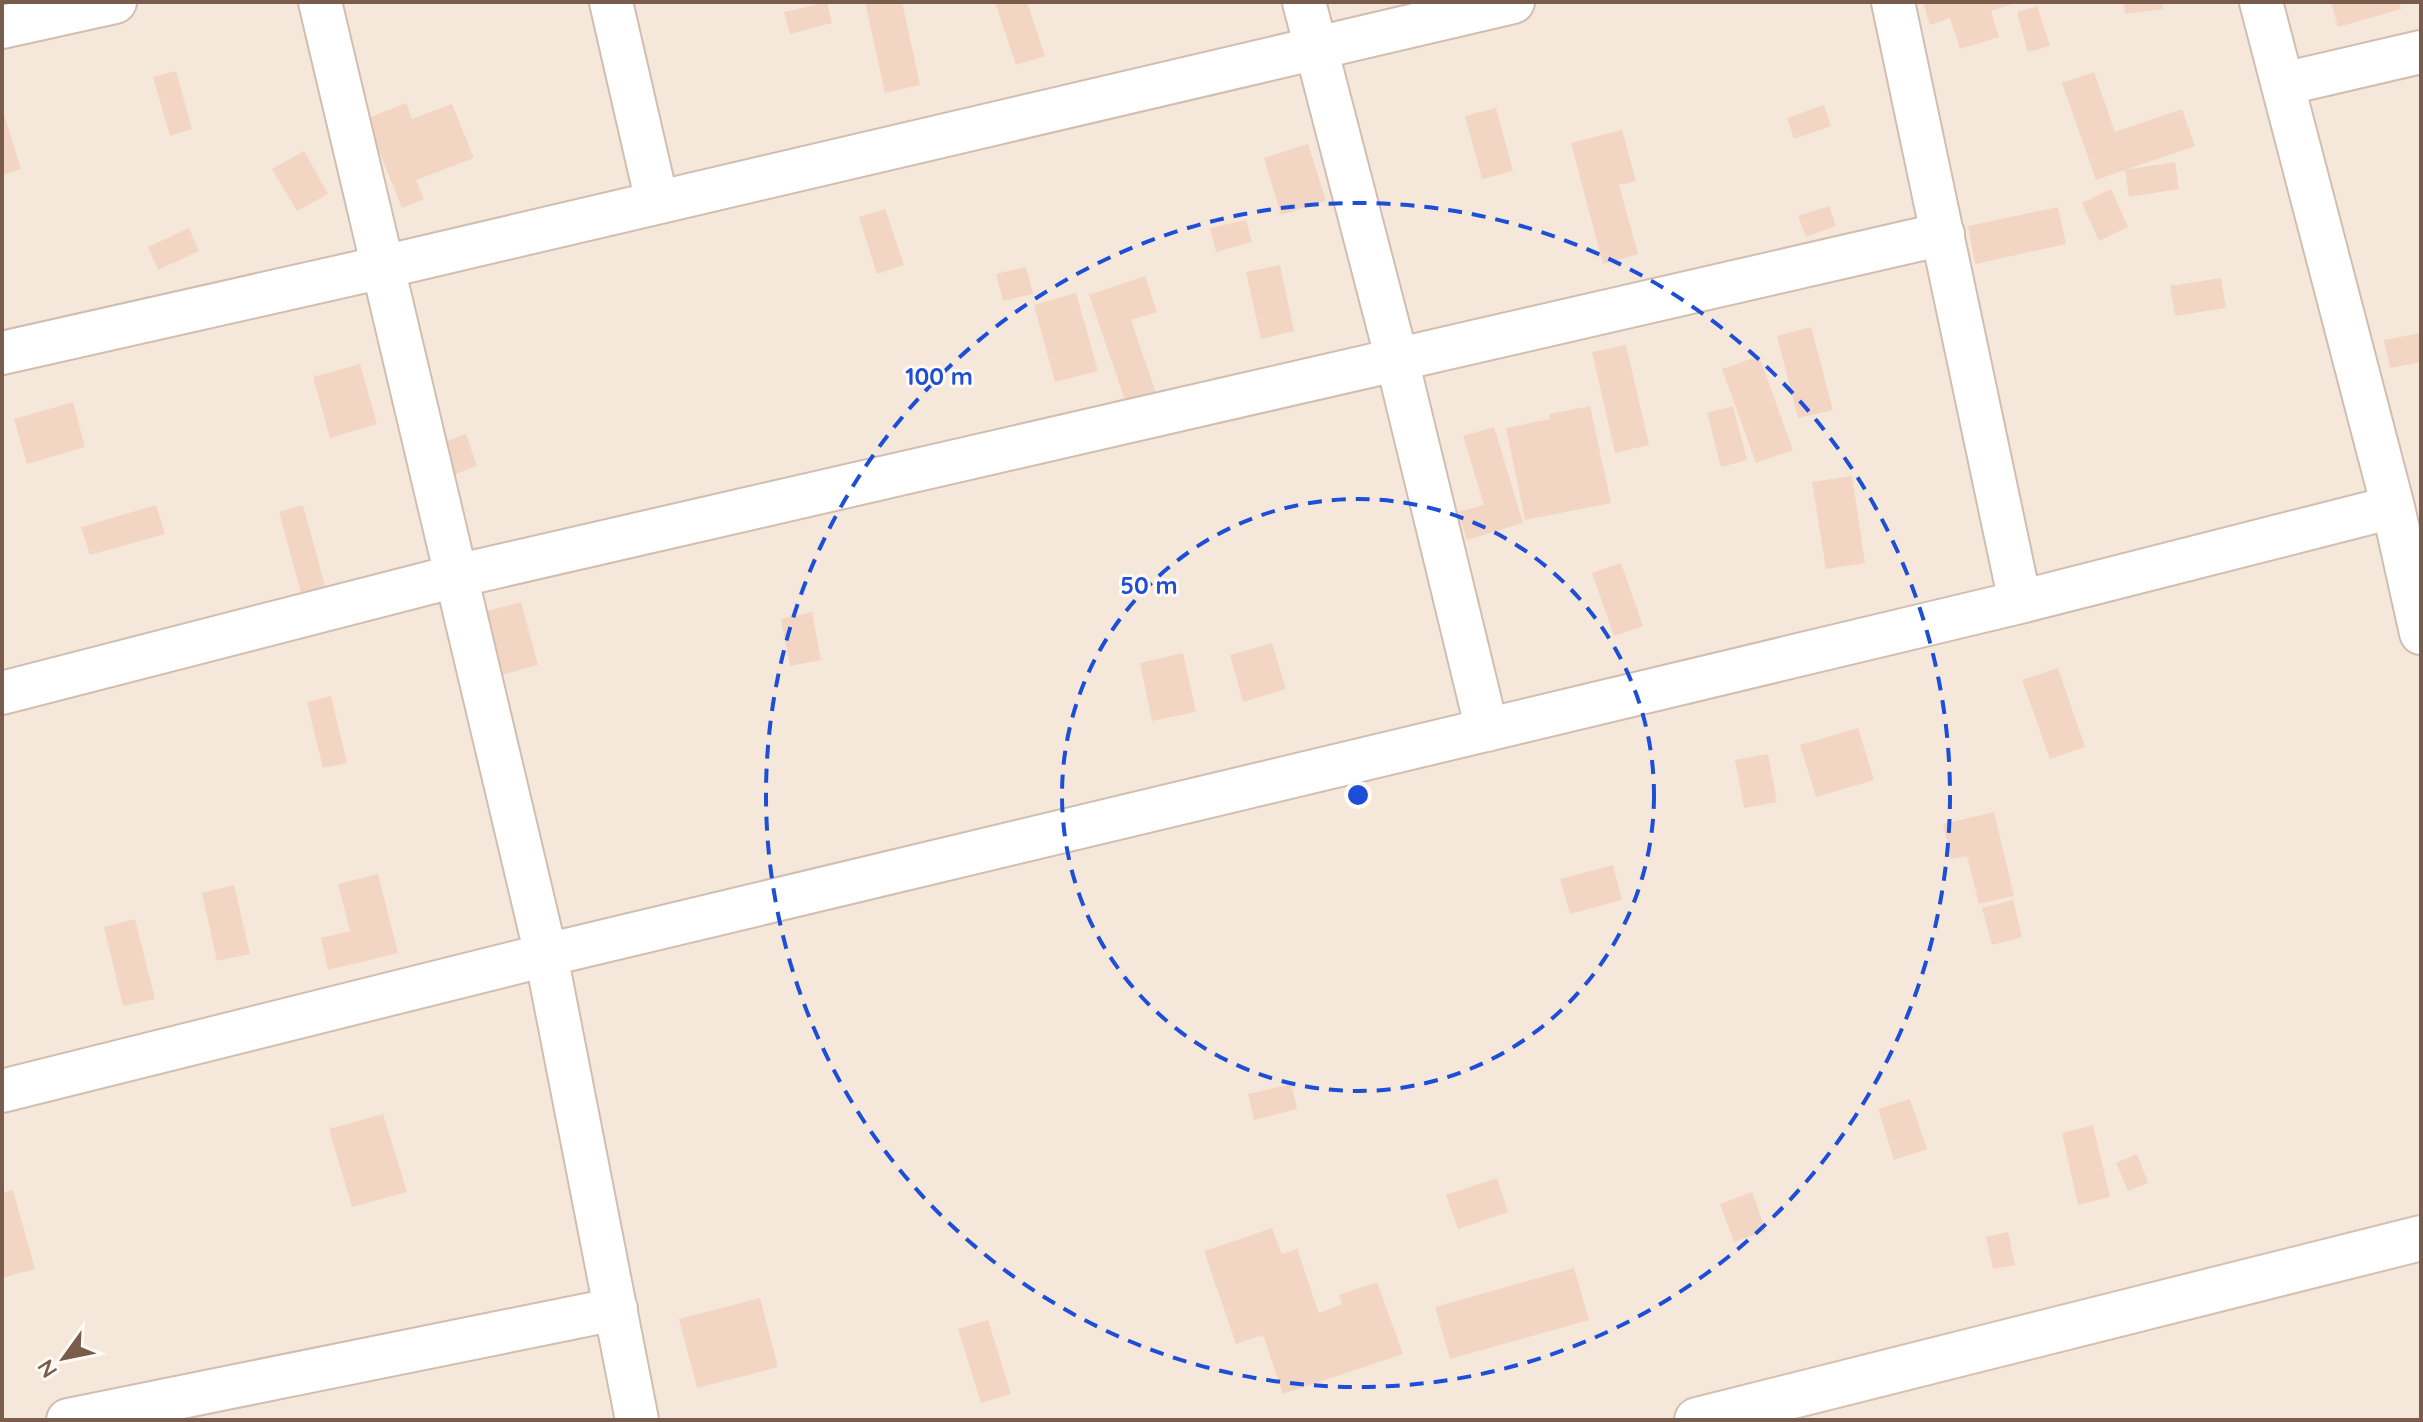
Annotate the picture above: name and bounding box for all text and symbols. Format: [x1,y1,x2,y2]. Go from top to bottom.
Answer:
text: 100 m [905,361,973,391]
text: 50 m [1120,570,1178,600]
centre of rings [1344,781,1372,809]
north arrow [24,1318,104,1398]
text: N [31,1354,63,1383]

